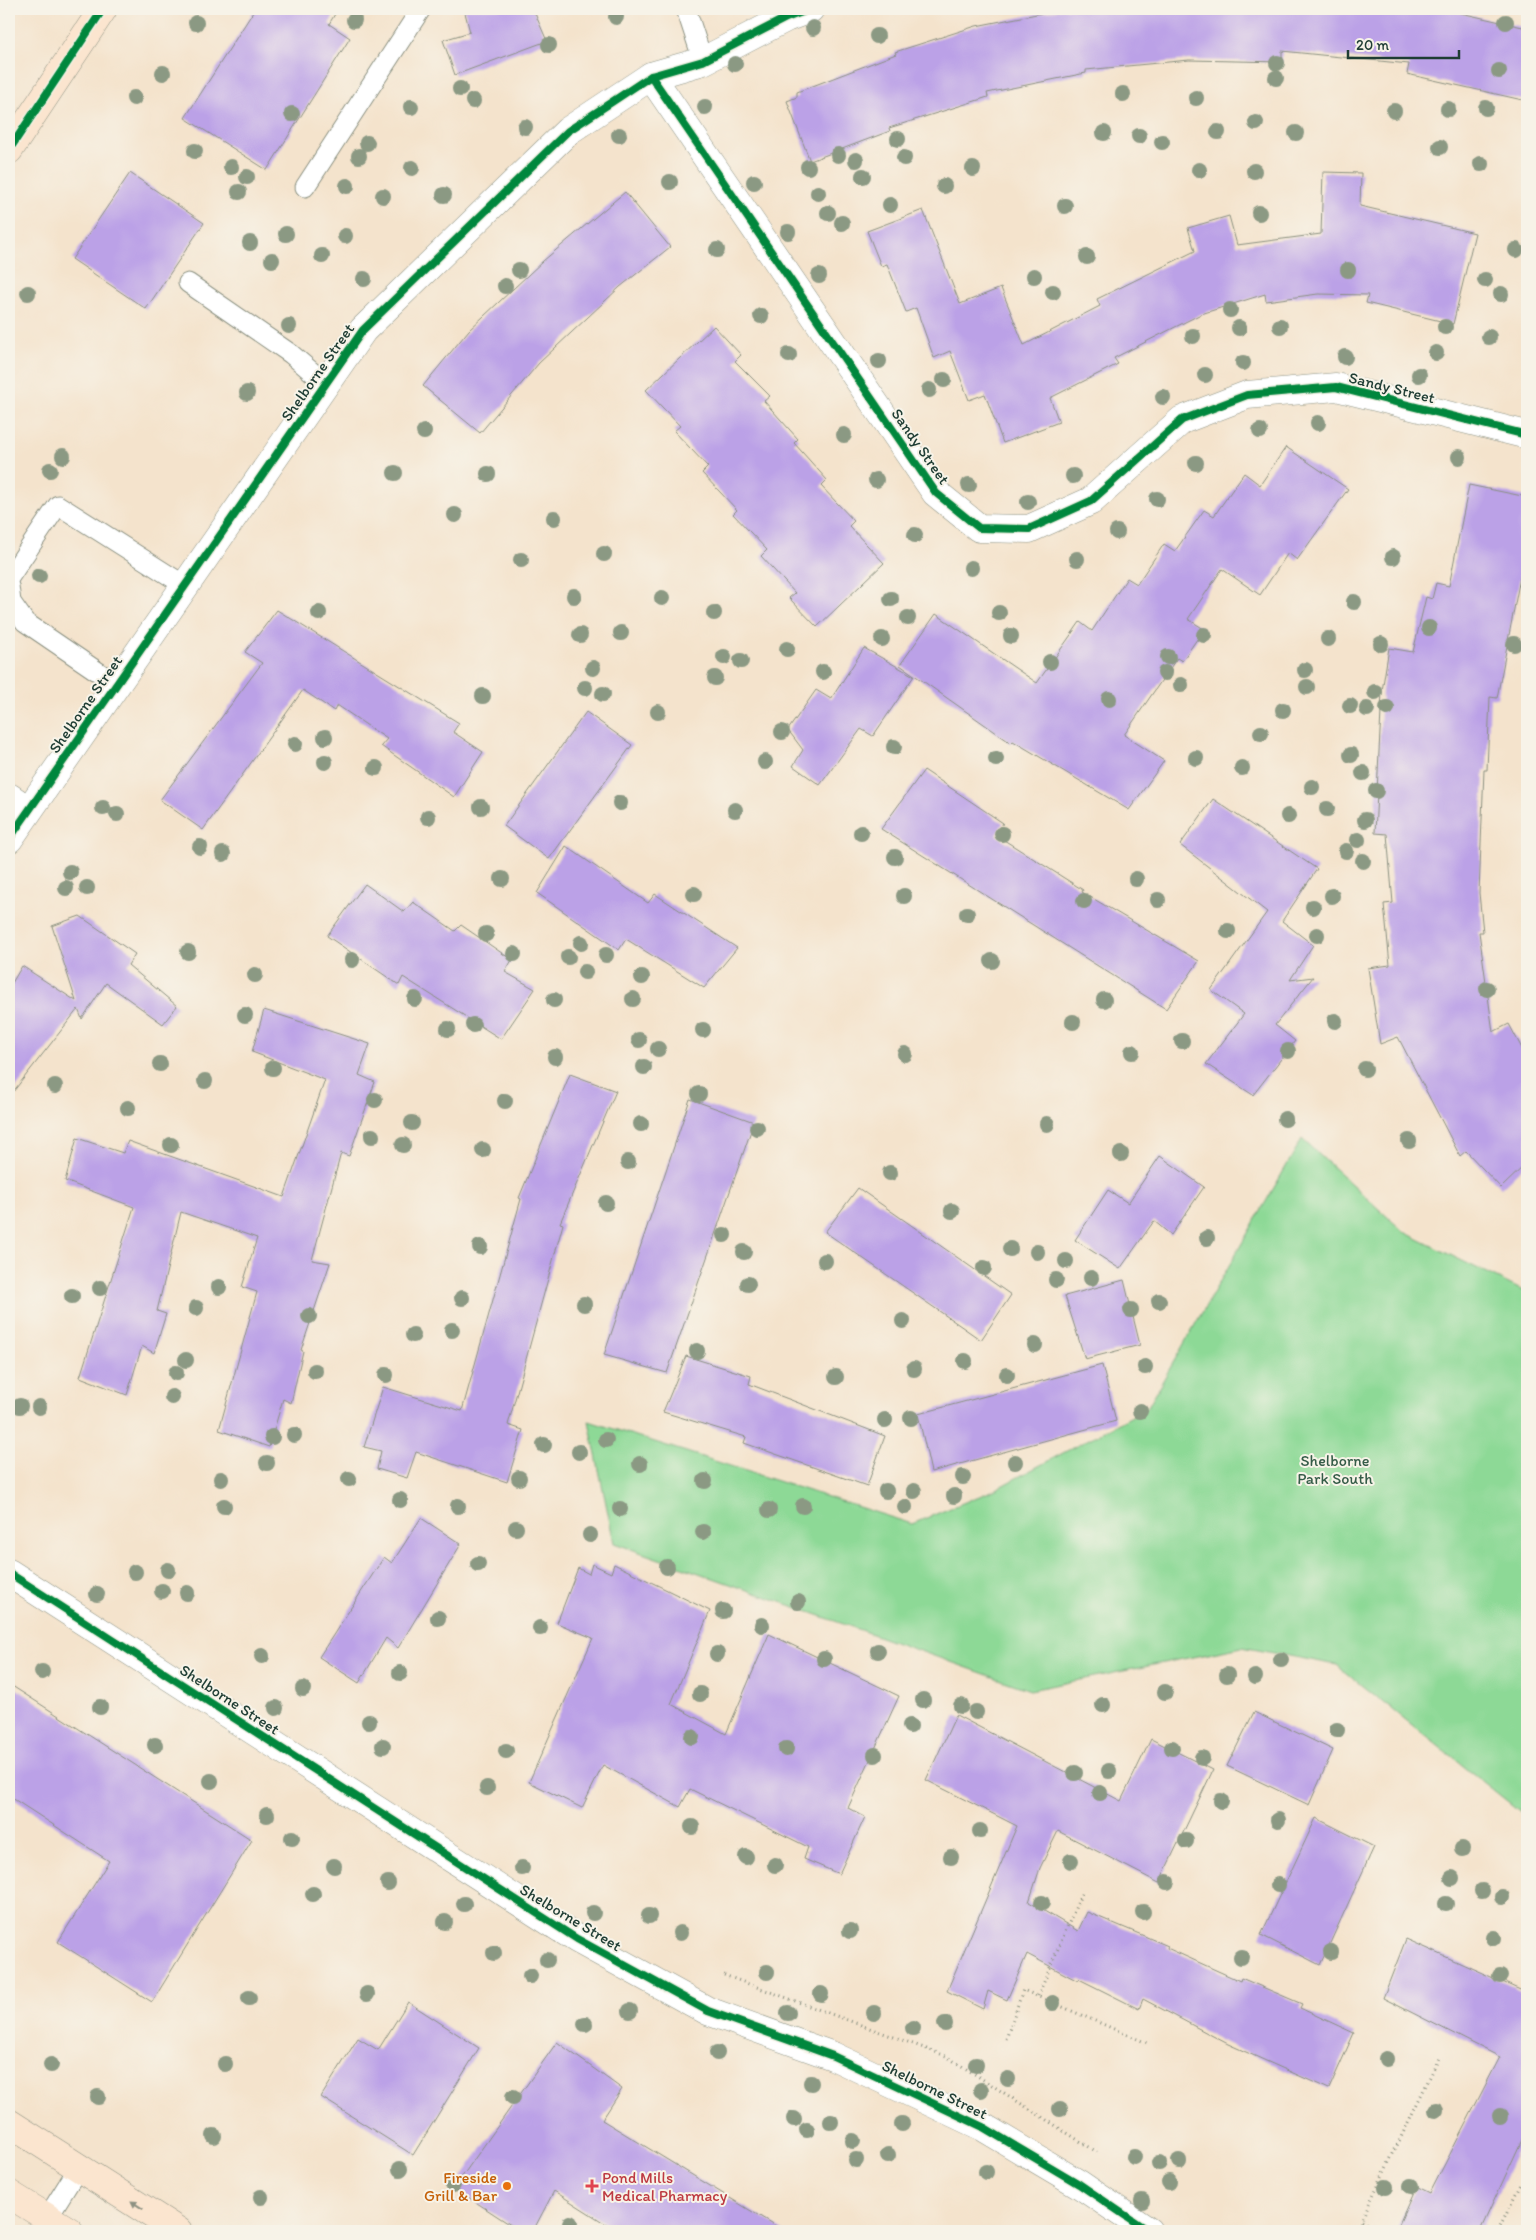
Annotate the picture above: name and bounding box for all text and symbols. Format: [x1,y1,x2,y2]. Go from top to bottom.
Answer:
scale bar [1348,28,1460,60]
text: 20 m [1356,36,1390,54]
street label: Shelborne Street [277,320,358,425]
street label: Sandy Street [1347,368,1437,407]
street label: Sandy Street [887,405,954,488]
street label: Shelborne Street [45,652,126,757]
park label: Shelborne Park South [1297,1451,1373,1488]
street label: Shelborne Street [176,1660,283,1739]
street label: Shelborne Street [517,1880,625,1955]
street label: Shelborne Street [879,2056,991,2123]
place label: Fireside Grill & Bar [424,2168,498,2205]
place label: Pond Mills Medical Pharmacy [602,2168,728,2205]
marker: Fireside Grill & Bar [501,2180,513,2192]
marker: Pond Mills Medical Pharmacy [586,2180,598,2192]
one-way arrow [130,2200,143,2209]

